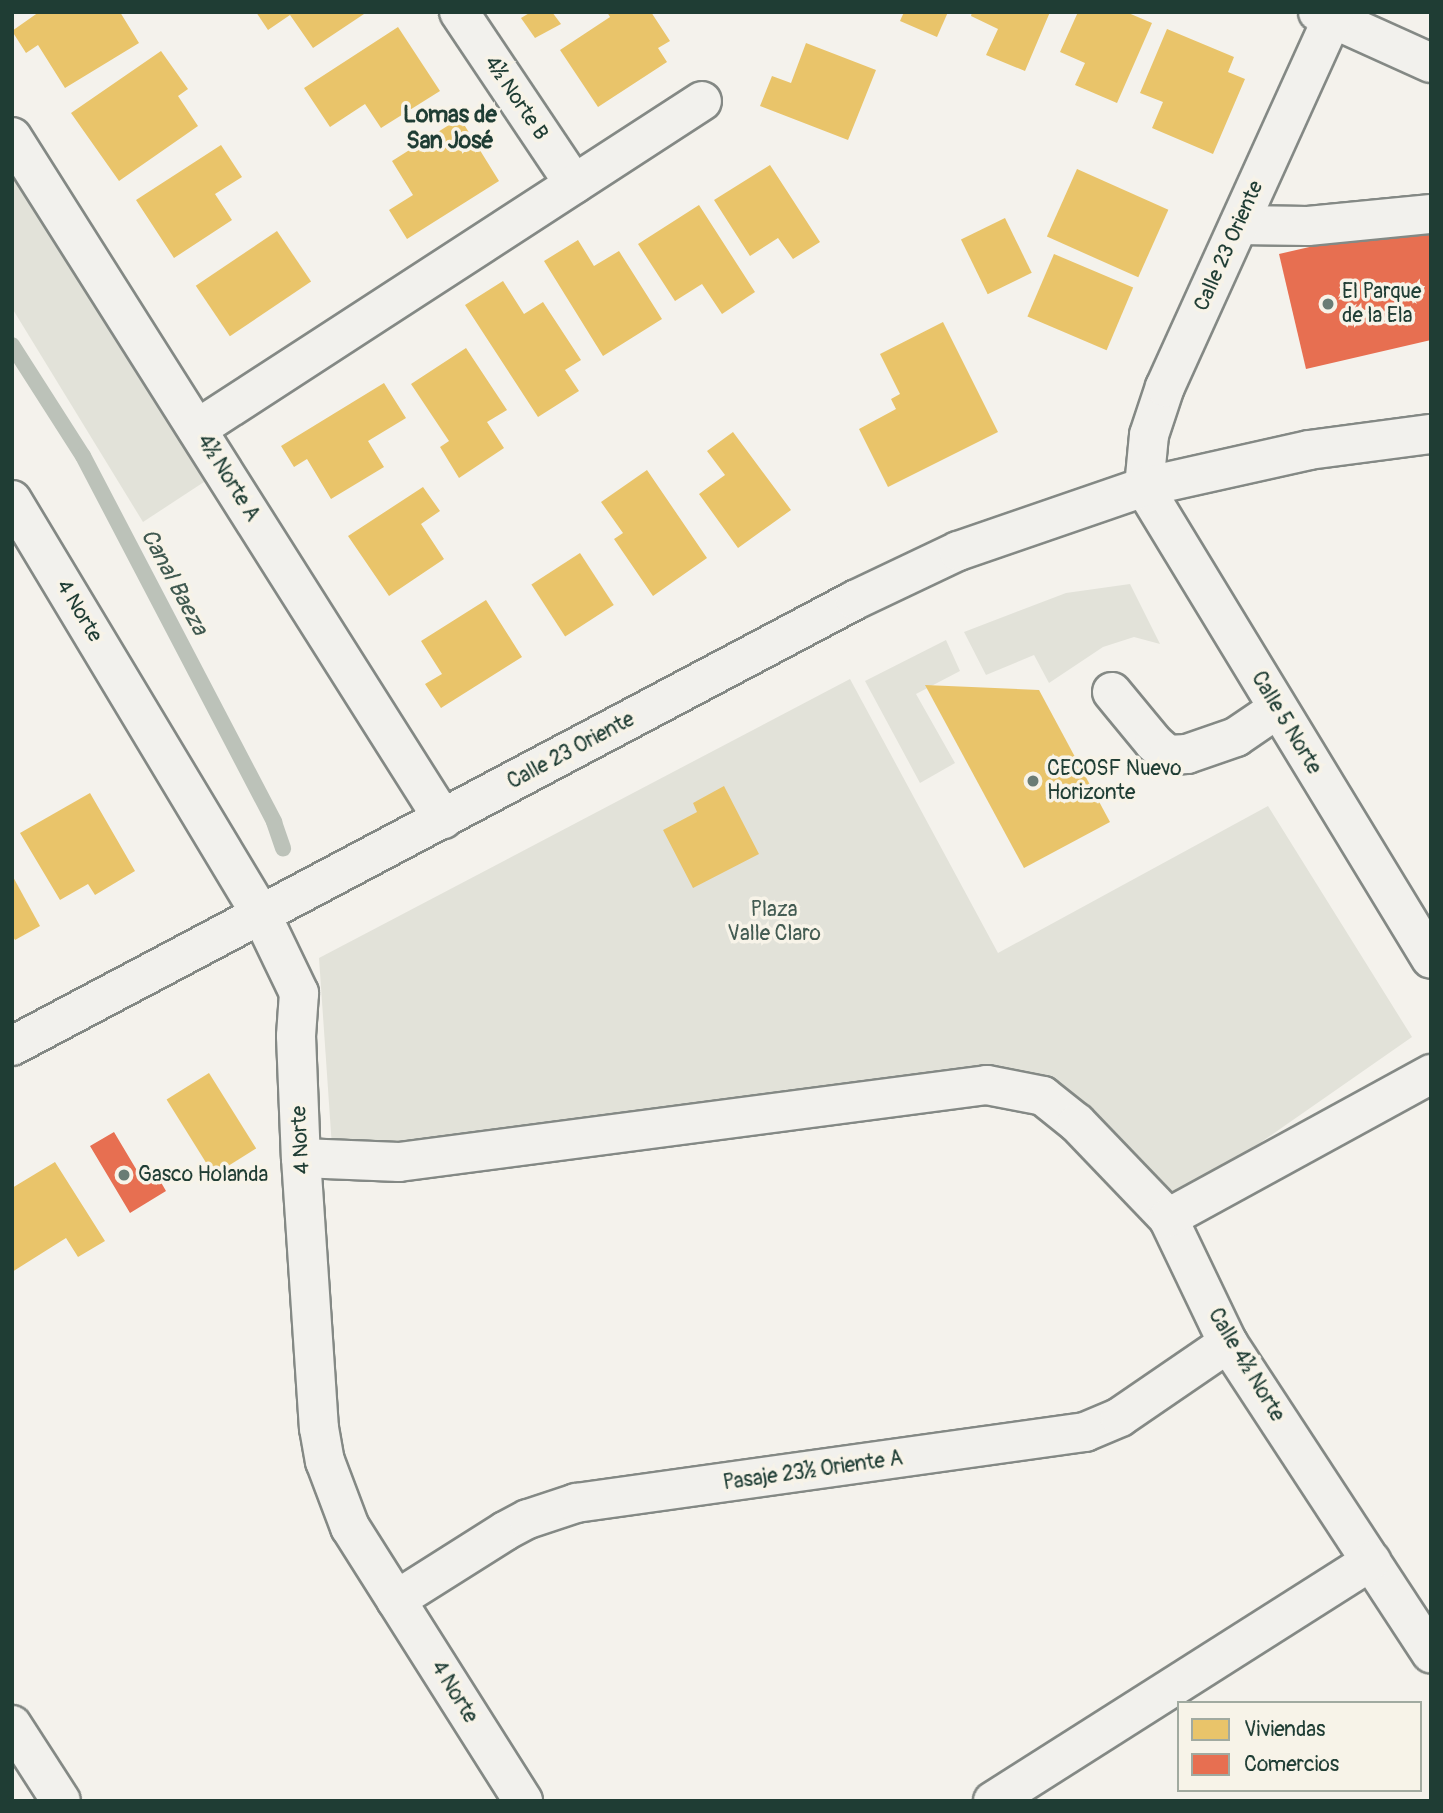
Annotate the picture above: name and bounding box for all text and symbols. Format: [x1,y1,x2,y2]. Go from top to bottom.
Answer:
street label: 4½ Norte B [479,51,553,145]
district label: Lomas de San José [403,101,497,155]
street label: Calle 23 Oriente [1189,177,1269,315]
place label: El Parque de la Ela [1342,279,1421,329]
marker: El Parque de la Ela [1320,296,1336,312]
street label: 4½ Norte A [191,430,265,526]
water label: Canal Baeza [135,524,213,640]
street label: 4 Norte [51,575,107,647]
street label: Calle 5 Norte [1245,667,1327,779]
street label: Calle 23 Oriente [503,707,639,795]
place label: CECOSF Nuevo Horizonte [1047,756,1182,806]
marker: CECOSF Nuevo Horizonte [1025,773,1041,789]
park label: Plaza Valle Claro [727,897,821,947]
street label: 4 Norte [287,1105,315,1175]
place label: Gasco Holanda [138,1162,268,1188]
marker: Gasco Holanda [116,1167,132,1183]
street label: Calle 4½ Norte [1202,1304,1290,1426]
street label: Pasaje 23½ Oriente A [721,1446,905,1496]
street label: 4 Norte [425,1656,483,1728]
legend [1177,1701,1422,1792]
text: Viviendas [1244,1716,1325,1743]
text: Comercios [1244,1751,1339,1778]

